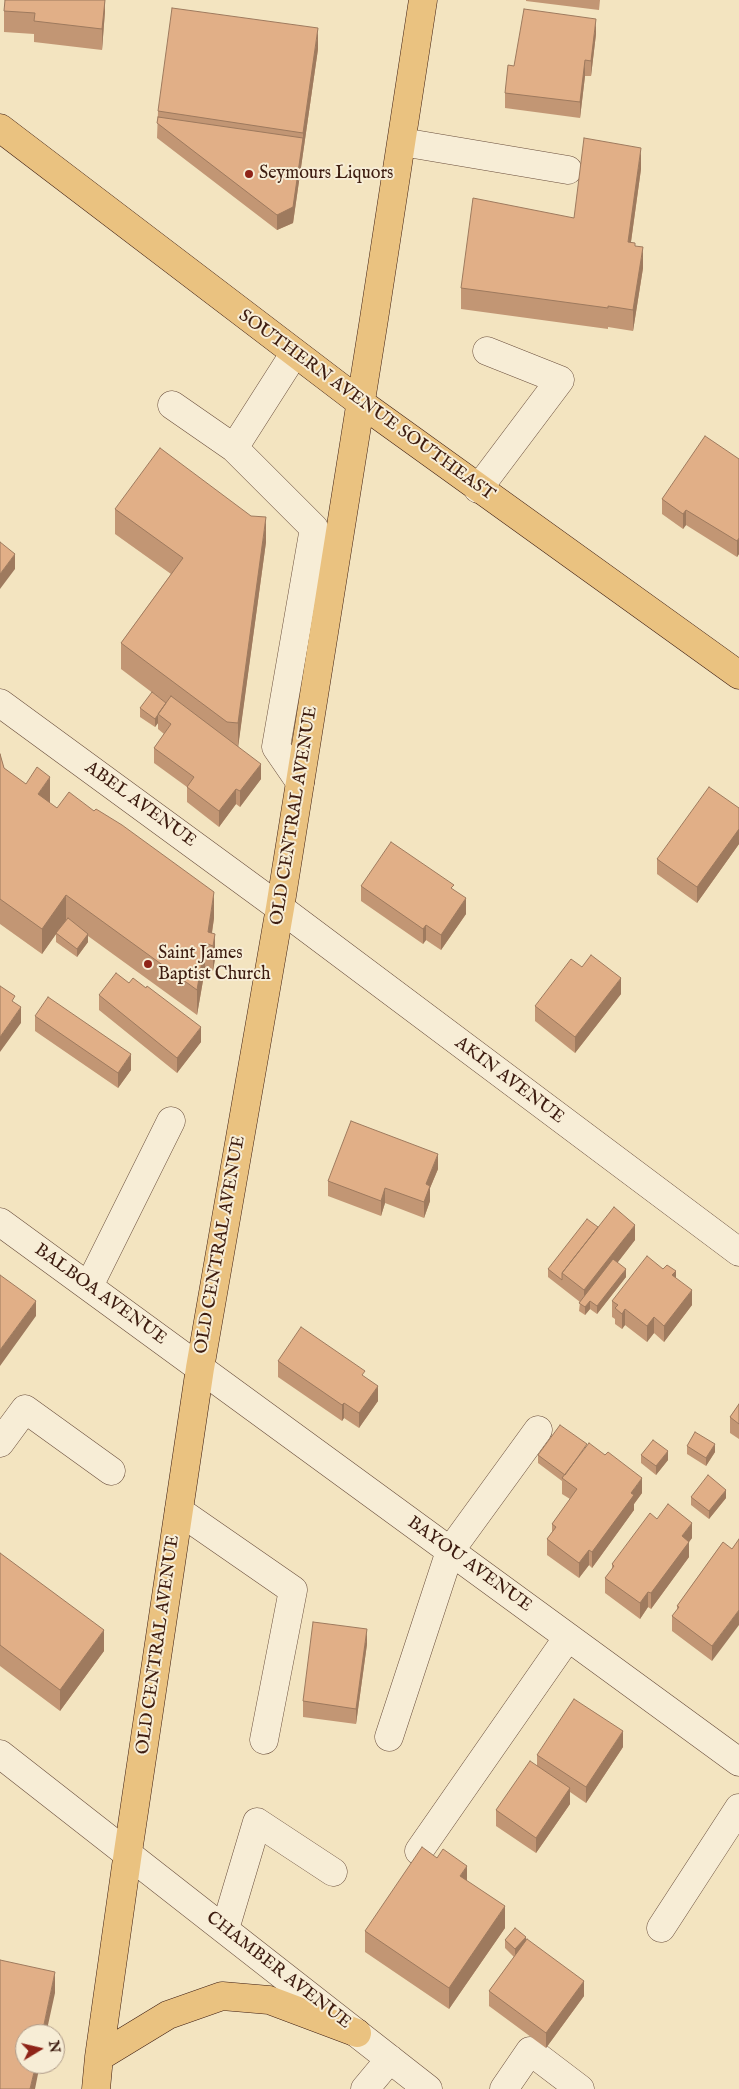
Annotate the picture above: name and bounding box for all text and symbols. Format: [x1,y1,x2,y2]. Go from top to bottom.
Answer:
place label: Seymours Liquors [259,163,393,185]
marker: Seymours Liquors [243,168,255,180]
street label: SOUTHERN AVENUE SOUTHEAST [234,306,498,506]
street label: OLD CENTRAL AVENUE [267,705,323,927]
street label: ABEL AVENUE [80,757,200,853]
place label: Saint James Baptist Church [158,943,270,986]
marker: Saint James Baptist Church [142,958,154,970]
street label: AKIN AVENUE [450,1033,568,1129]
street label: OLD CENTRAL AVENUE [191,1134,251,1356]
street label: BALBOA AVENUE [30,1240,170,1350]
street label: BAYOU AVENUE [402,1513,536,1617]
street label: OLD CENTRAL AVENUE [133,1534,185,1756]
street label: CHAMBER AVENUE [201,1908,355,2034]
north arrow [15,2024,65,2074]
text: N [44,2039,64,2054]

